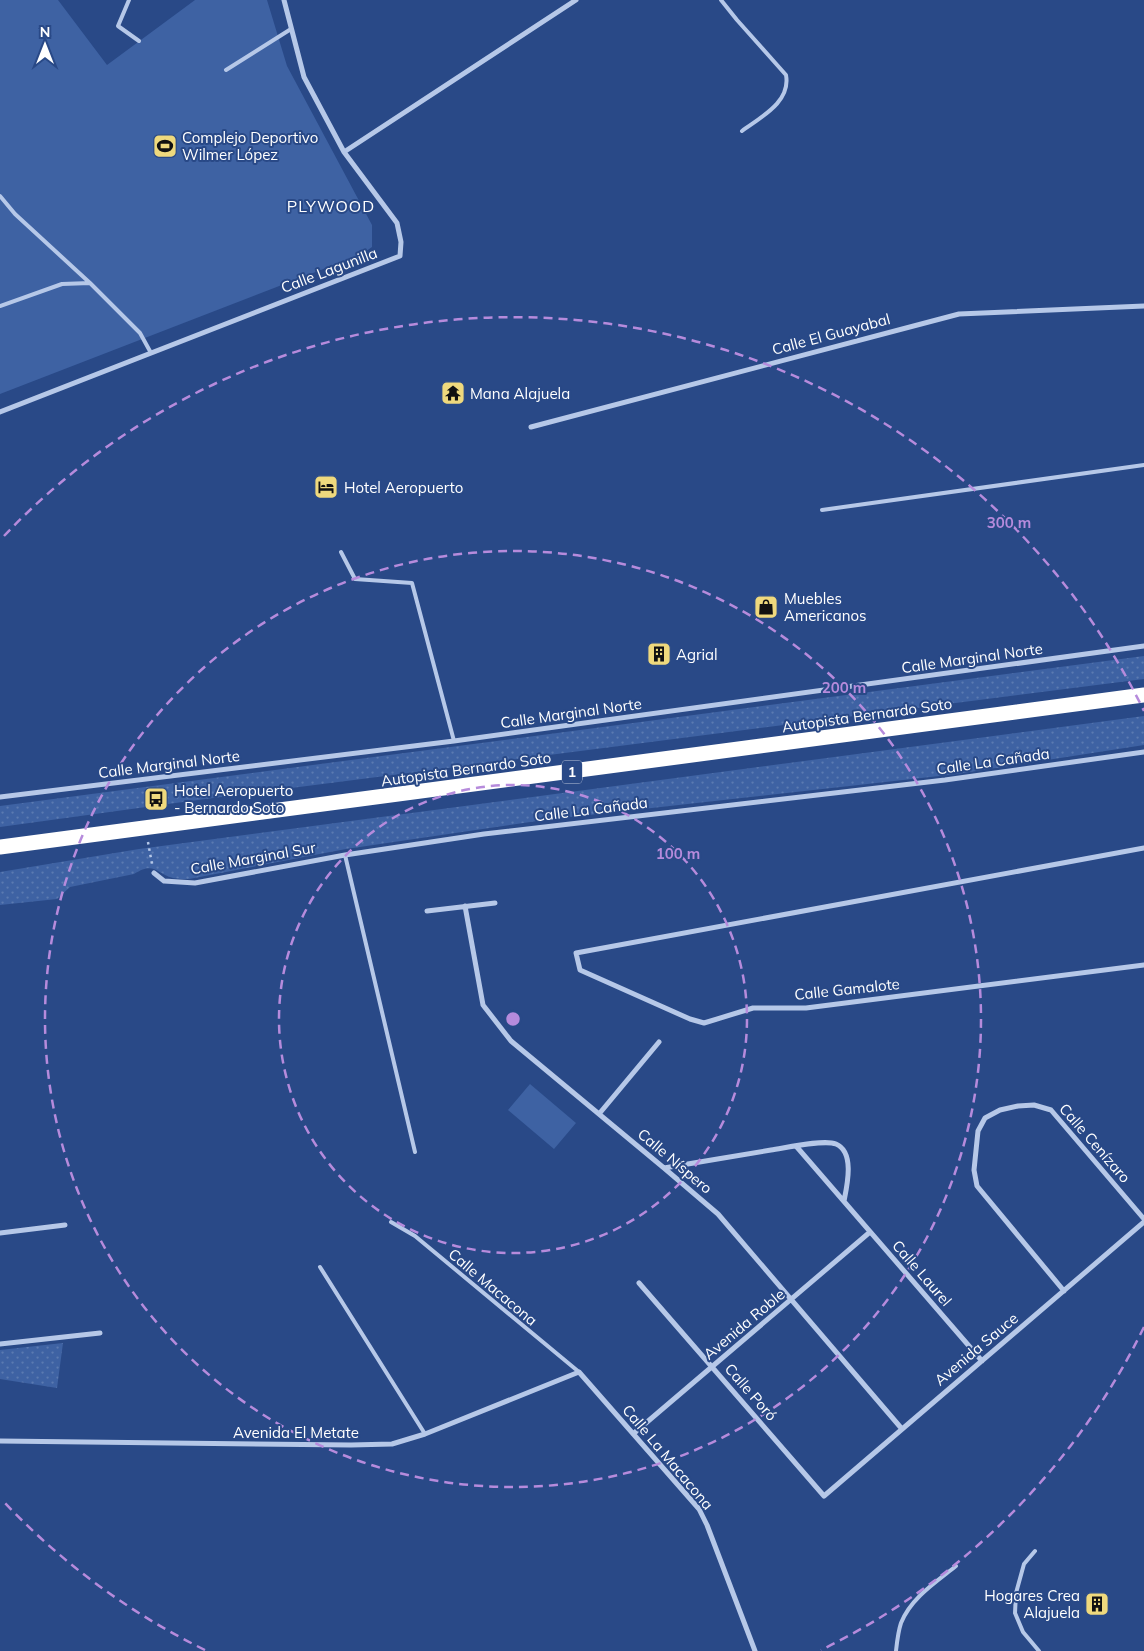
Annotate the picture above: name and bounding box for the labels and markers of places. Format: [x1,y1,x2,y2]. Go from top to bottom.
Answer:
place label: Complejo Deportivo Wilmer López [182,128,318,164]
sports icon: Complejo Deportivo Wilmer López [152,133,178,159]
temple icon: Mana Alajuela [440,380,466,406]
place label: Mana Alajuela [470,384,570,403]
hotel icon: Hotel Aeropuerto [313,474,339,500]
place label: Hotel Aeropuerto [344,478,463,497]
place label: Muebles Americanos [784,589,867,625]
shop icon: Muebles Americanos [753,594,779,620]
building icon: Agrial [646,641,672,667]
place label: Agrial [676,645,718,664]
place label: Hotel Aeropuerto - Bernardo Soto [174,781,293,817]
bus stop icon: Hotel Aeropuerto - Bernardo Soto [143,786,169,812]
centre of rings [504,1010,522,1028]
place label: Hogares Crea Alajuela [984,1586,1080,1622]
building icon: Hogares Crea Alajuela [1084,1591,1110,1617]

